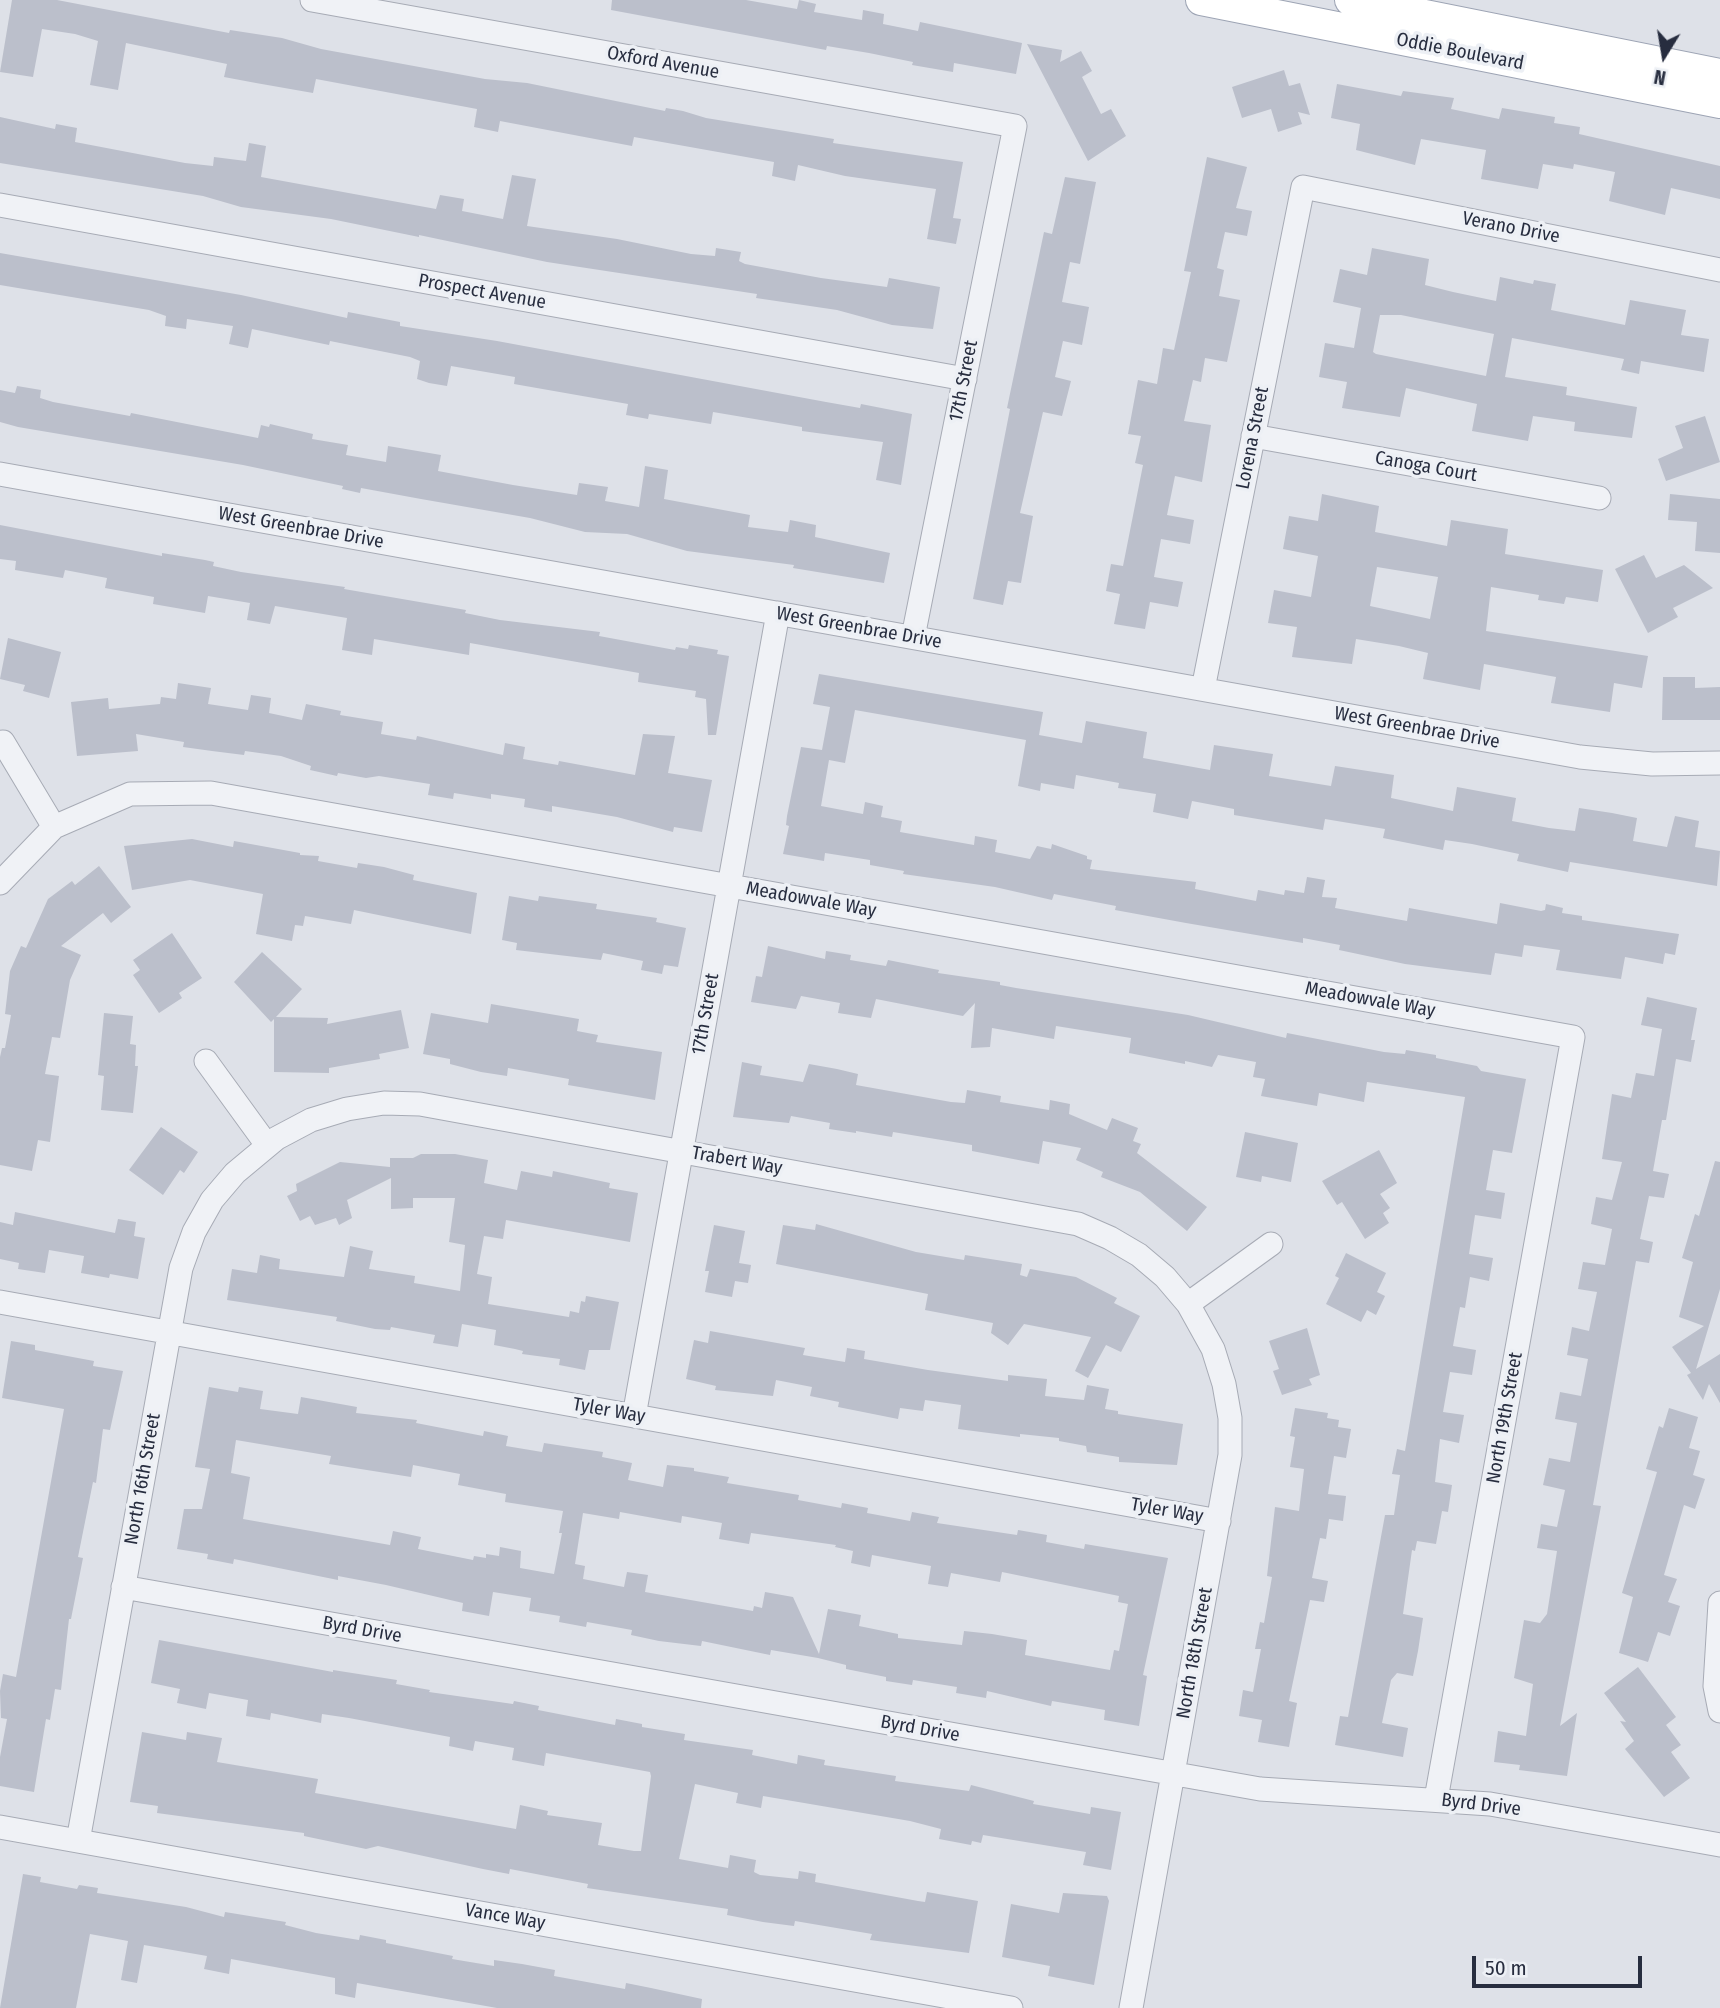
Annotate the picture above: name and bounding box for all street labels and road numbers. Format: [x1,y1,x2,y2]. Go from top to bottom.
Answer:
street label: Oddie Boulevard [1394,28,1526,76]
street label: Oxford Avenue [605,42,721,84]
street label: Verano Drive [1460,207,1562,249]
street label: Prospect Avenue [416,270,548,314]
street label: 17th Street [945,338,983,424]
street label: Lorena Street [1232,385,1274,491]
street label: Canoga Court [1373,447,1479,487]
street label: West Greenbrae Drive [217,502,385,554]
street label: West Greenbrae Drive [775,602,943,654]
street label: West Greenbrae Drive [1333,702,1501,754]
street label: Meadowvale Way [744,877,878,923]
street label: 17th Street [688,971,724,1057]
street label: Meadowvale Way [1303,977,1437,1023]
street label: Trabert Way [690,1142,784,1180]
street label: North 19th Street [1482,1351,1528,1485]
street label: Tyler Way [571,1393,647,1429]
street label: North 16th Street [120,1411,166,1547]
street label: Tyler Way [1129,1493,1205,1529]
street label: North 18th Street [1172,1585,1218,1721]
street label: Byrd Drive [321,1612,403,1648]
street label: Byrd Drive [879,1711,961,1747]
street label: Byrd Drive [1440,1789,1522,1821]
street label: Vance Way [463,1899,547,1935]

